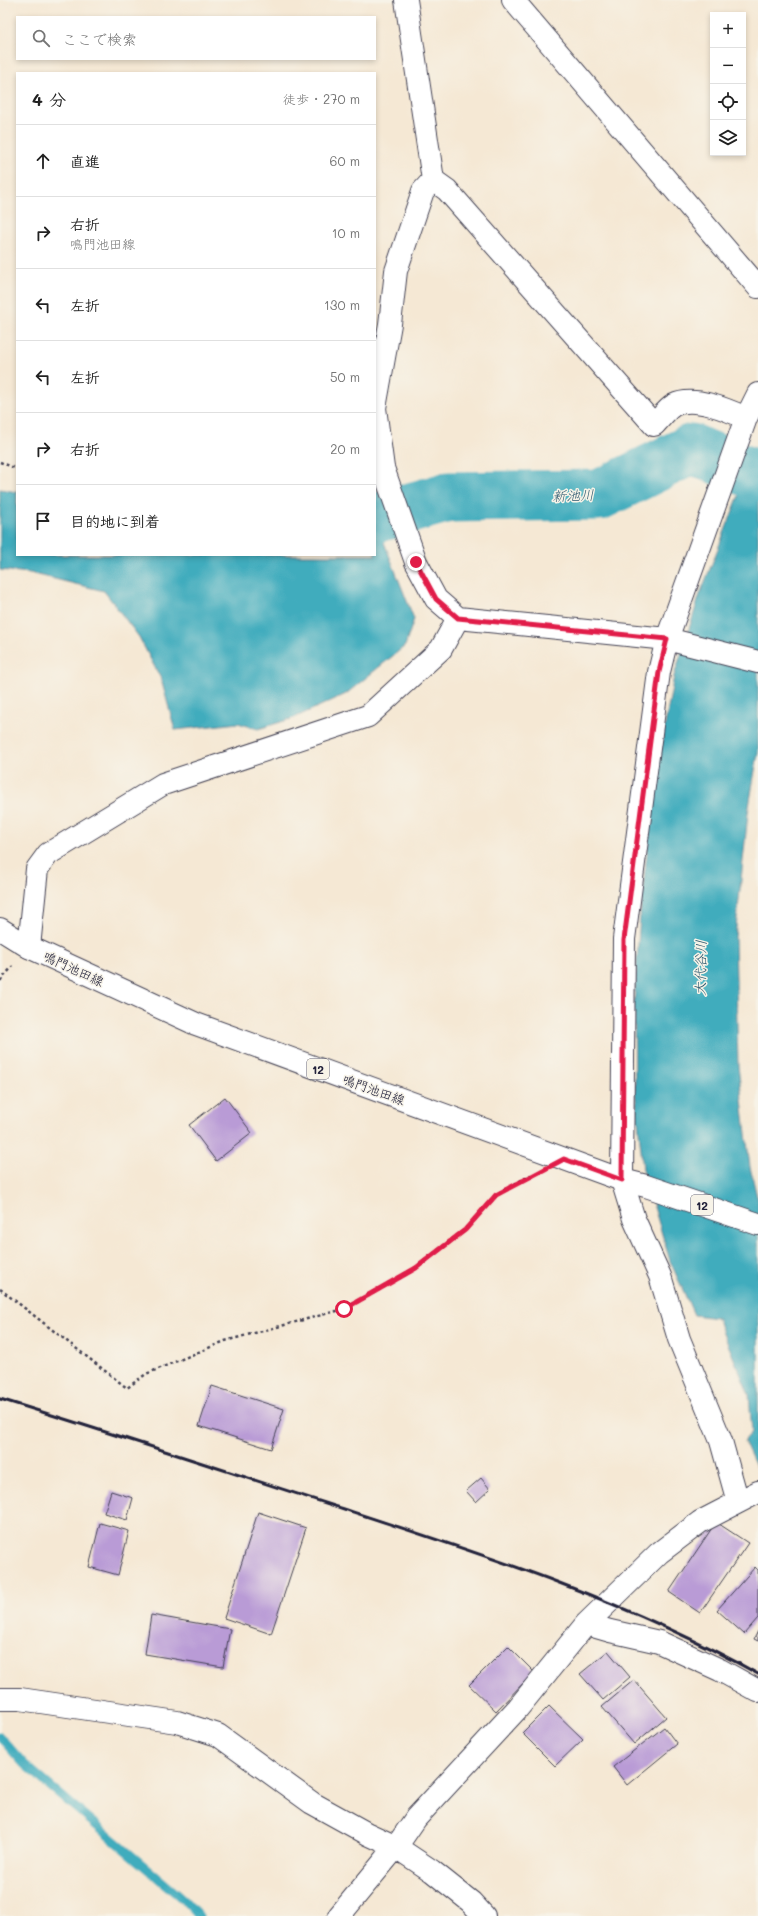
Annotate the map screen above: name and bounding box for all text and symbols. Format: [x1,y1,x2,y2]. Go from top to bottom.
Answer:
map controls [710,12,746,156]
button: + [710,12,746,48]
search box [16,16,376,60]
icon: search [30,27,52,49]
text: ここで検索 [62,29,137,49]
button: − [710,48,746,84]
button: locate [710,84,746,120]
text: 4 分 [32,88,66,110]
text: 徒歩 · 270 m [283,90,360,107]
button: layers [710,120,746,156]
icon: ahead [32,150,54,172]
text: 直進 [70,151,100,171]
text: 60 m [330,152,360,169]
text: 右折 [70,214,100,234]
icon: right [32,222,54,244]
text: 10 m [332,224,360,241]
text: 鳴門池田線 [70,235,135,252]
icon: left [32,294,54,316]
text: 左折 [70,295,100,315]
text: 130 m [324,296,360,313]
icon: left [32,366,54,388]
text: 左折 [70,367,100,387]
text: 50 m [330,368,360,385]
icon: right [32,438,54,460]
text: 右折 [70,439,100,459]
text: 20 m [330,440,360,457]
water label: 新池川 [552,485,594,505]
icon: arrive [32,510,54,532]
text: 目的地に到着 [70,511,160,531]
route end [407,553,425,571]
water label: 大代谷川 [690,940,710,996]
street label: 鳴門池田線 [41,947,108,990]
road number: 12 [307,1059,329,1079]
street label: 鳴門池田線 [341,1070,408,1108]
road number: 12 [691,1195,713,1215]
route start [335,1300,353,1318]

